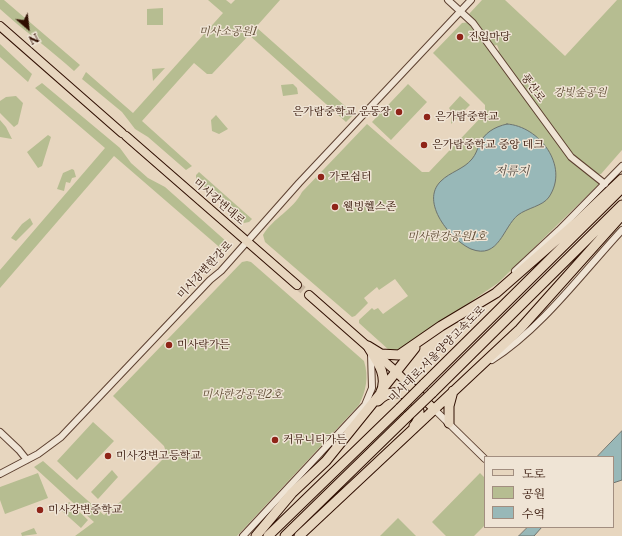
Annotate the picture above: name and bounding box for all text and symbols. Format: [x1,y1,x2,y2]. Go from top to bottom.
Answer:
north arrow [8,8,48,48]
park label: 미사소공원1 [199,25,257,39]
text: N [26,30,41,47]
place label: 진입마당 [468,30,511,44]
marker: 진입마당 [455,32,465,42]
street label: 풍산로 [518,71,548,105]
park label: 강빛숲공원 [553,86,607,100]
place label: 은가람중학교 운동장 [292,105,391,119]
marker: 은가람중학교 운동장 [394,107,404,117]
place label: 은가람중학교 [435,110,499,124]
marker: 은가람중학교 [422,112,432,122]
place label: 은가람중학교 중앙 데크 [432,138,544,152]
marker: 은가람중학교 중앙 데크 [419,140,429,150]
water label: 저류지 [495,165,529,179]
place label: 가로쉼터 [329,170,372,184]
marker: 가로쉼터 [316,172,326,182]
street label: 미사강변대로 [191,176,247,228]
place label: 웰빙헬스존 [343,200,396,214]
marker: 웰빙헬스존 [330,202,340,212]
park label: 미사한강공원1호 [407,230,487,244]
street label: 미사강변한강로 [175,238,235,302]
street label: 미사대로;서울양양고속도로 [386,303,488,405]
place label: 미사락가든 [177,338,230,352]
marker: 미사락가든 [164,340,174,350]
park label: 미사한강공원2호 [202,388,282,402]
place label: 커뮤니티가든 [283,433,347,447]
marker: 커뮤니티가든 [270,435,280,445]
place label: 미사강변고등학교 [116,449,201,463]
marker: 미사강변고등학교 [103,451,113,461]
legend [484,456,614,528]
text: 도로 [522,466,545,481]
text: 공원 [522,486,545,501]
place label: 미사강변중학교 [48,503,122,517]
marker: 미사강변중학교 [35,505,45,515]
text: 수역 [522,506,545,521]

